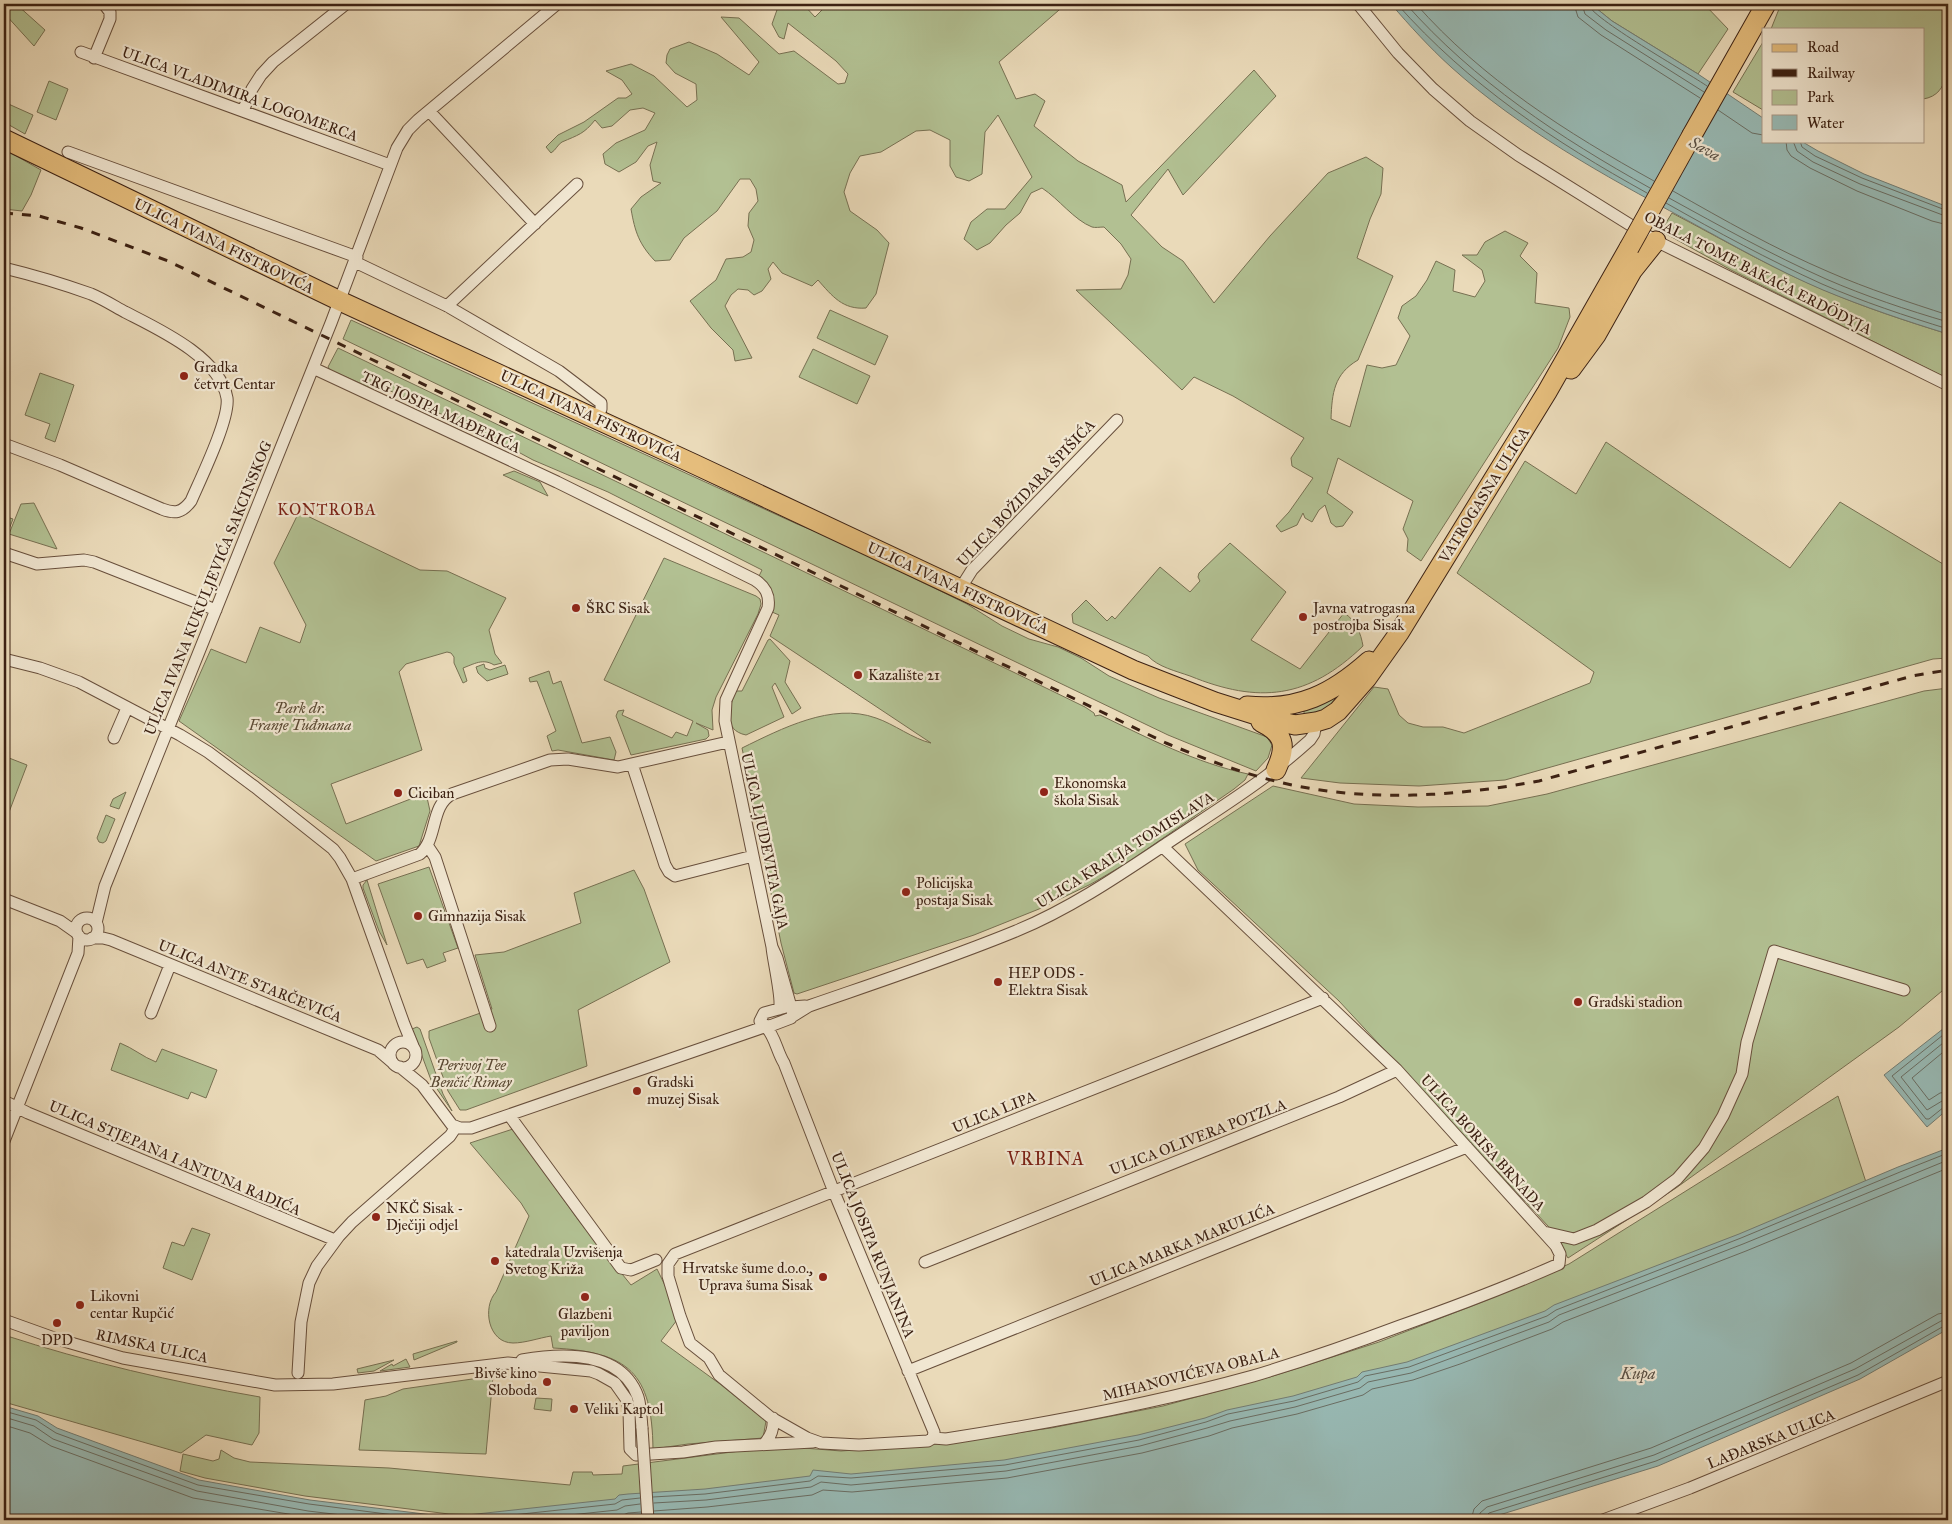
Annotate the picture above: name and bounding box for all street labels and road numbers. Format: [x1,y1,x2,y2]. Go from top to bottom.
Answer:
street label: ULICA VLADIMIRA LOGOMERCA [119,43,361,145]
street label: ULICA IVANA FISTROVIĆA [131,194,317,298]
street label: OBALA TOME BAKAČA ERDÖDYJA [1641,207,1875,339]
street label: ULICA IVANA FISTROVIĆA [497,365,685,466]
street label: TRG JOSIPA MAĐERIĆA [358,366,524,458]
street label: ULICA BOŽIDARA ŠPIŠIĆA [952,415,1099,570]
street label: VATROGASNA ULICA [1434,424,1533,567]
street label: ULICA IVANA KUKULJEVIĆA SAKCINSKOG [140,438,276,738]
street label: ULICA IVANA FISTROVIĆA [864,537,1052,638]
street label: ULICA LJUDEVITA GAJA [736,751,793,931]
street label: ULICA KRALJA TOMISLAVA [1033,788,1218,913]
street label: ULICA ANTE STARČEVIĆA [155,935,345,1026]
street label: ULICA BORISA BRNADA [1417,1071,1549,1215]
street label: ULICA LIPA [950,1087,1038,1137]
street label: ULICA OLIVERA POTZLA [1107,1095,1289,1179]
street label: ULICA STJEPANA I ANTUNA RADIĆA [46,1096,304,1220]
street label: ULICA JOSIPA RUNJANINA [826,1149,919,1341]
street label: ULICA MARKA MARULIĆA [1087,1199,1277,1290]
street label: RIMSKA ULICA [94,1325,210,1367]
street label: MIHANOVIĆEVA OBALA [1100,1342,1281,1405]
street label: LAĐARSKA ULICA [1705,1405,1837,1473]

